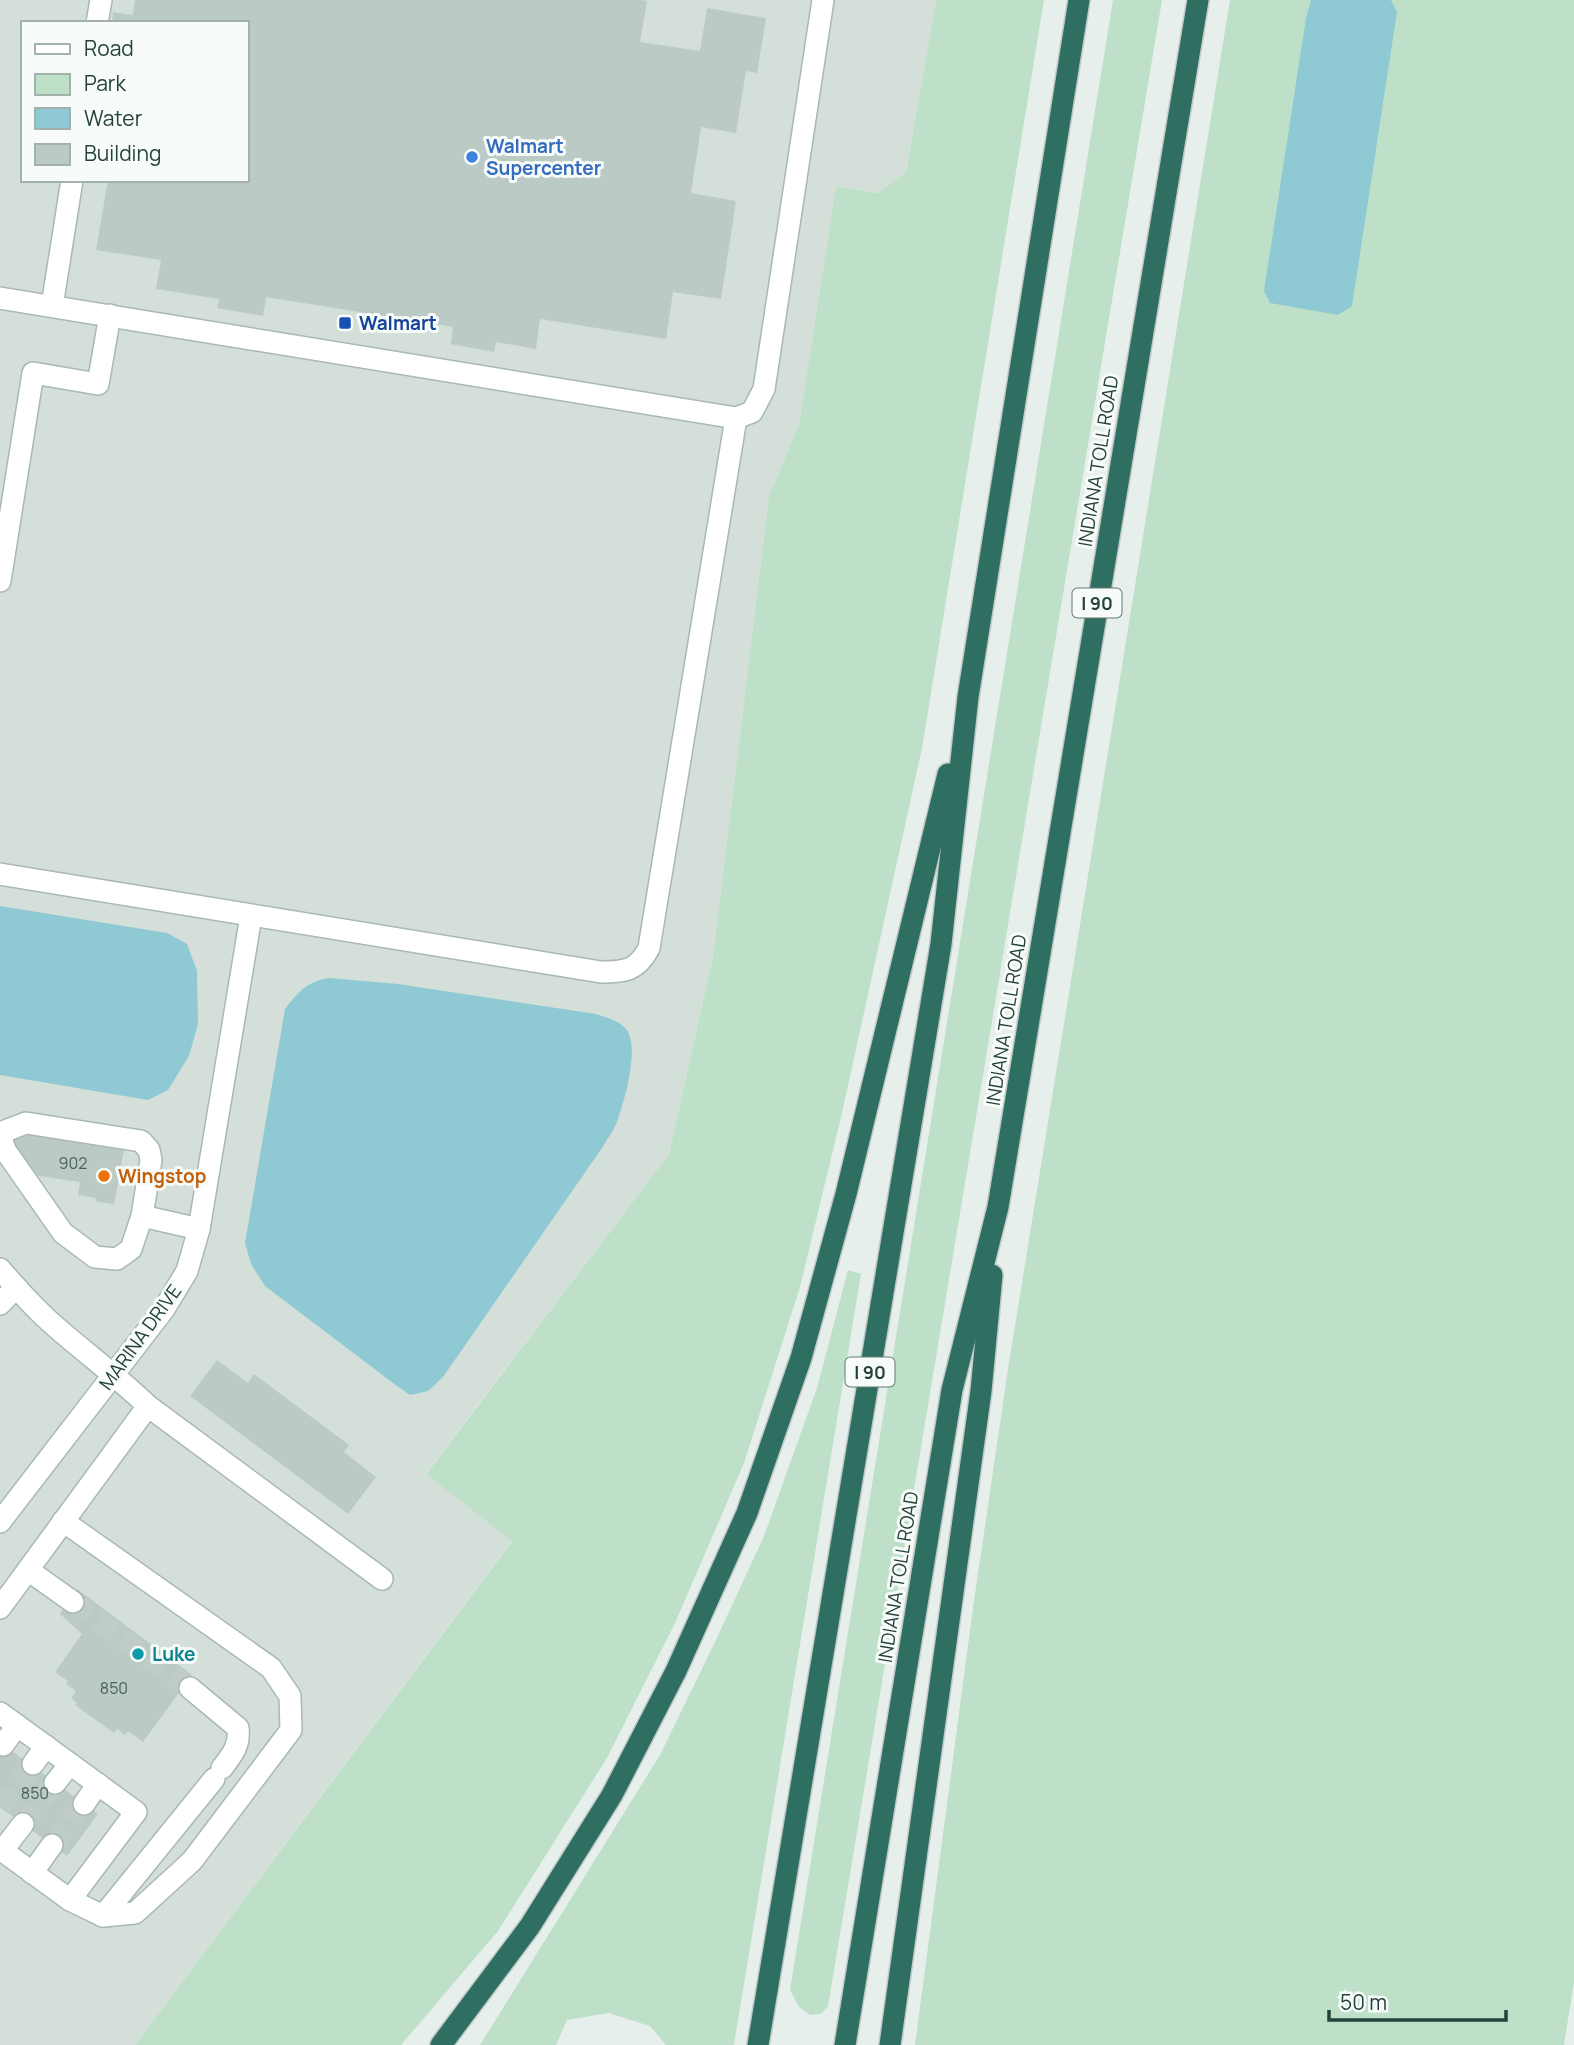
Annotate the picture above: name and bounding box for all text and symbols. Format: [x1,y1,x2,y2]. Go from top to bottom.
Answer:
legend [21,21,248,182]
text: Road [84,34,134,62]
text: Park [84,69,126,97]
text: Water [84,104,143,132]
place label: Walmart Supercenter [486,133,602,181]
text: Building [84,139,161,167]
marker: Walmart Supercenter [464,149,480,165]
place label: Walmart [359,310,437,336]
marker: Walmart [337,315,353,331]
street label: INDIANA TOLL ROAD [1072,374,1124,548]
road number: I 90 [1072,588,1122,618]
street label: INDIANA TOLL ROAD [980,933,1032,1107]
house number: 902 [59,1152,87,1174]
place label: Wingstop [118,1163,207,1189]
marker: Wingstop [96,1168,112,1184]
street label: MARINA DRIVE [93,1279,187,1395]
road number: I 90 [846,1358,894,1386]
street label: INDIANA TOLL ROAD [872,1490,924,1664]
place label: Luke [152,1641,196,1667]
marker: Luke [130,1646,146,1662]
house number: 850 [100,1677,128,1699]
house number: 850 [21,1782,49,1804]
scale bar [1329,1979,1506,2023]
text: 50 m [1340,1988,1387,2016]

